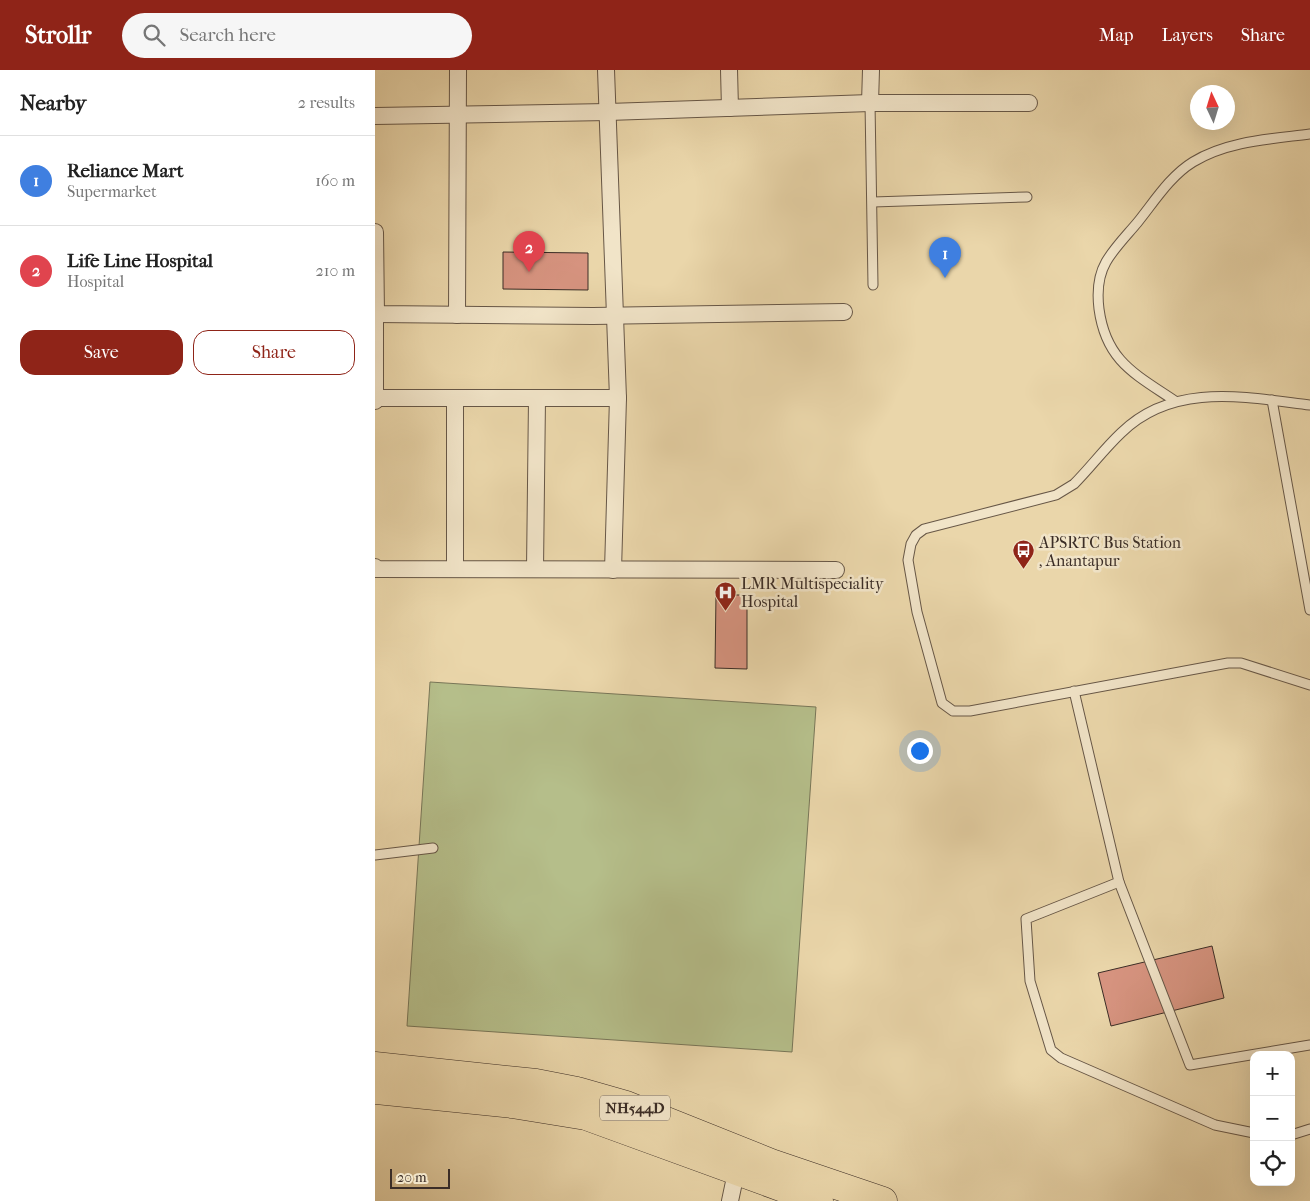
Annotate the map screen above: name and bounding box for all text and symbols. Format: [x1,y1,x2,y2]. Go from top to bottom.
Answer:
search box [122,13,472,58]
text: Strollr [25,21,92,49]
icon: search [140,21,168,49]
text: Search here [180,24,276,46]
text: Map [1099,25,1133,46]
text: Layers [1161,25,1213,46]
text: Share [1241,25,1285,46]
north arrow [1190,85,1235,130]
text: Nearby [20,91,86,115]
text: 2 results [298,93,355,112]
text: Reliance Mart [67,160,183,182]
text: 1 [33,171,39,190]
text: 160 m [315,171,355,190]
text: Supermarket [67,182,157,201]
pin: 2 [513,231,545,272]
pin: 1 [929,237,961,278]
text: Life Line Hospital [67,250,213,272]
text: 2 [32,261,40,280]
text: 210 m [316,261,355,280]
text: Hospital [67,272,124,291]
button: Save [20,330,183,375]
button: Share [193,330,355,375]
place label: APSRTC Bus Station , Anantapur [1038,533,1182,570]
bus stop icon: APSRTC Bus Station , Anantapur [1011,539,1035,570]
place label: LMR Multispeciality Hospital [741,574,884,611]
hospital icon: LMR Multispeciality Hospital [713,580,737,611]
your location [907,738,933,764]
map controls [1250,1051,1295,1186]
button: + [1250,1051,1295,1096]
road number: NH544D [600,1096,670,1120]
button: − [1250,1096,1295,1141]
button: locate [1250,1141,1295,1186]
scale bar [390,1166,450,1189]
text: 20 m [397,1169,427,1186]

